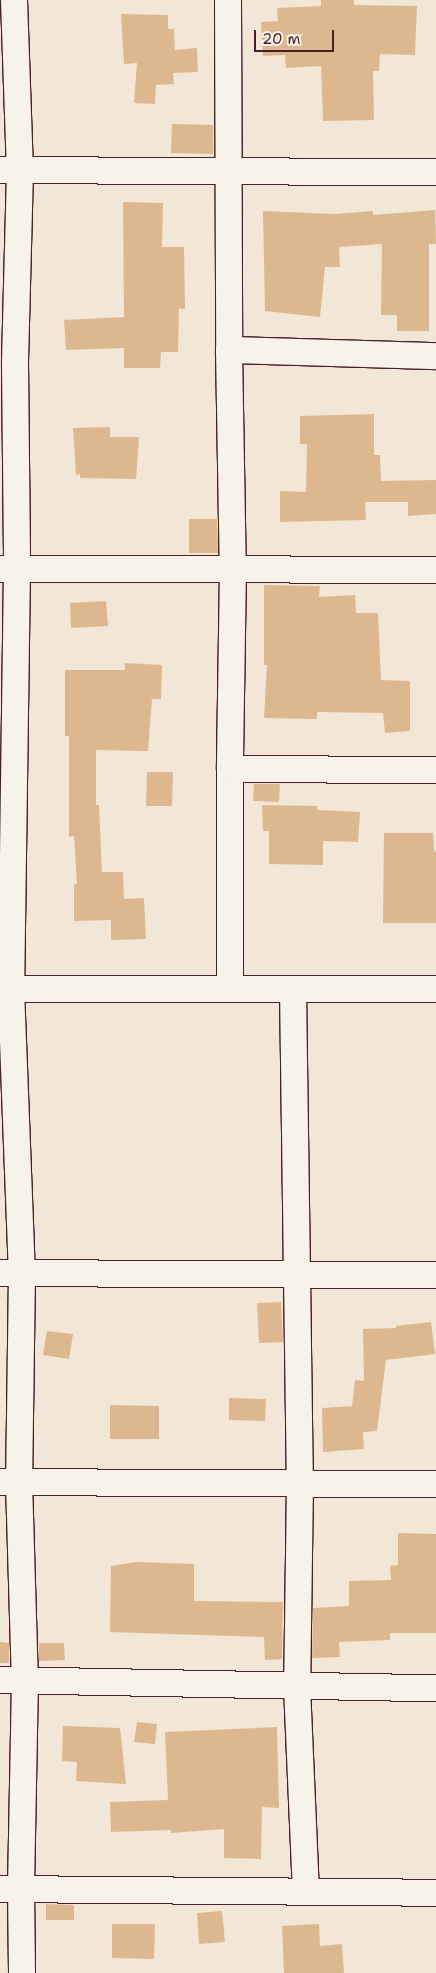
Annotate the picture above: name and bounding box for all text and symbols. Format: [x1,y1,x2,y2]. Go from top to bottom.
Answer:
scale bar [256,20,336,52]
text: 20 m [262,29,301,49]

